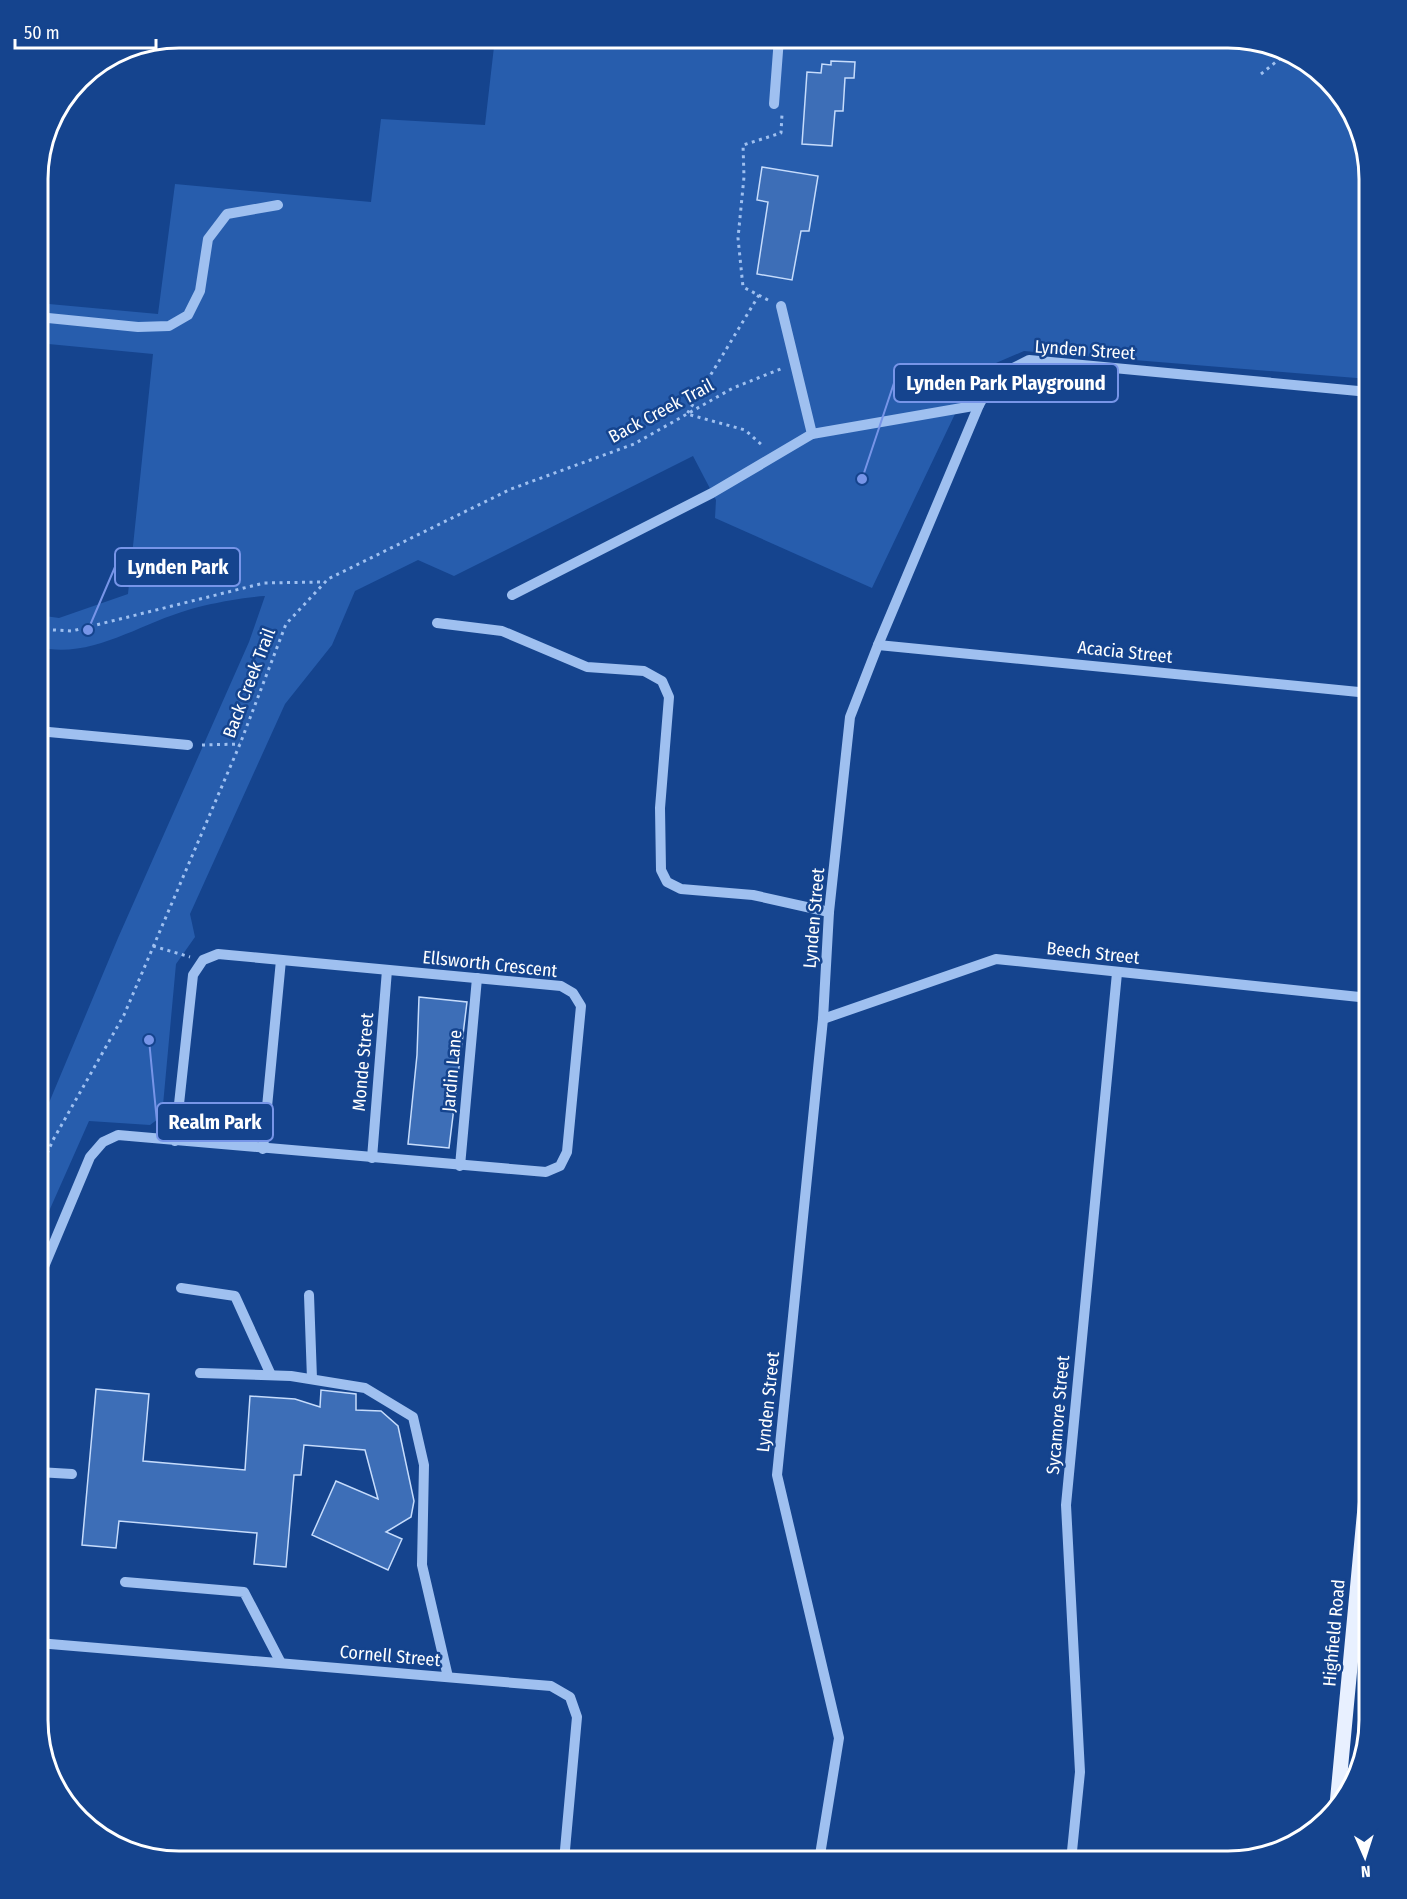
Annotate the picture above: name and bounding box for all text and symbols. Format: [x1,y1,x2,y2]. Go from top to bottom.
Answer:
scale bar [15,12,156,50]
text: 50 m [24,22,60,44]
street label: Lynden Street [1034,336,1136,364]
callout: Lynden Park Playground [894,364,1118,402]
text: Lynden Park Playground [906,371,1106,395]
street label: Back Creek Trail [605,374,717,448]
callout: Lynden Park [115,548,240,586]
text: Lynden Park [128,555,229,579]
street label: Back Creek Trail [218,625,280,741]
street label: Acacia Street [1076,636,1174,668]
street label: Lynden Street [799,867,829,969]
street label: Beech Street [1045,937,1141,969]
street label: Ellsworth Crescent [422,946,559,982]
street label: Monde Street [348,1012,378,1112]
street label: Jardin Lane [437,1029,467,1113]
callout: Realm Park [157,1103,273,1141]
text: Realm Park [169,1110,262,1134]
street label: Lynden Street [752,1351,784,1453]
street label: Sycamore Street [1042,1354,1074,1475]
street label: Highfield Road [1318,1578,1350,1688]
street label: Cornell Street [339,1641,441,1671]
north arrow [1335,1827,1395,1887]
text: N [1360,1862,1371,1881]

